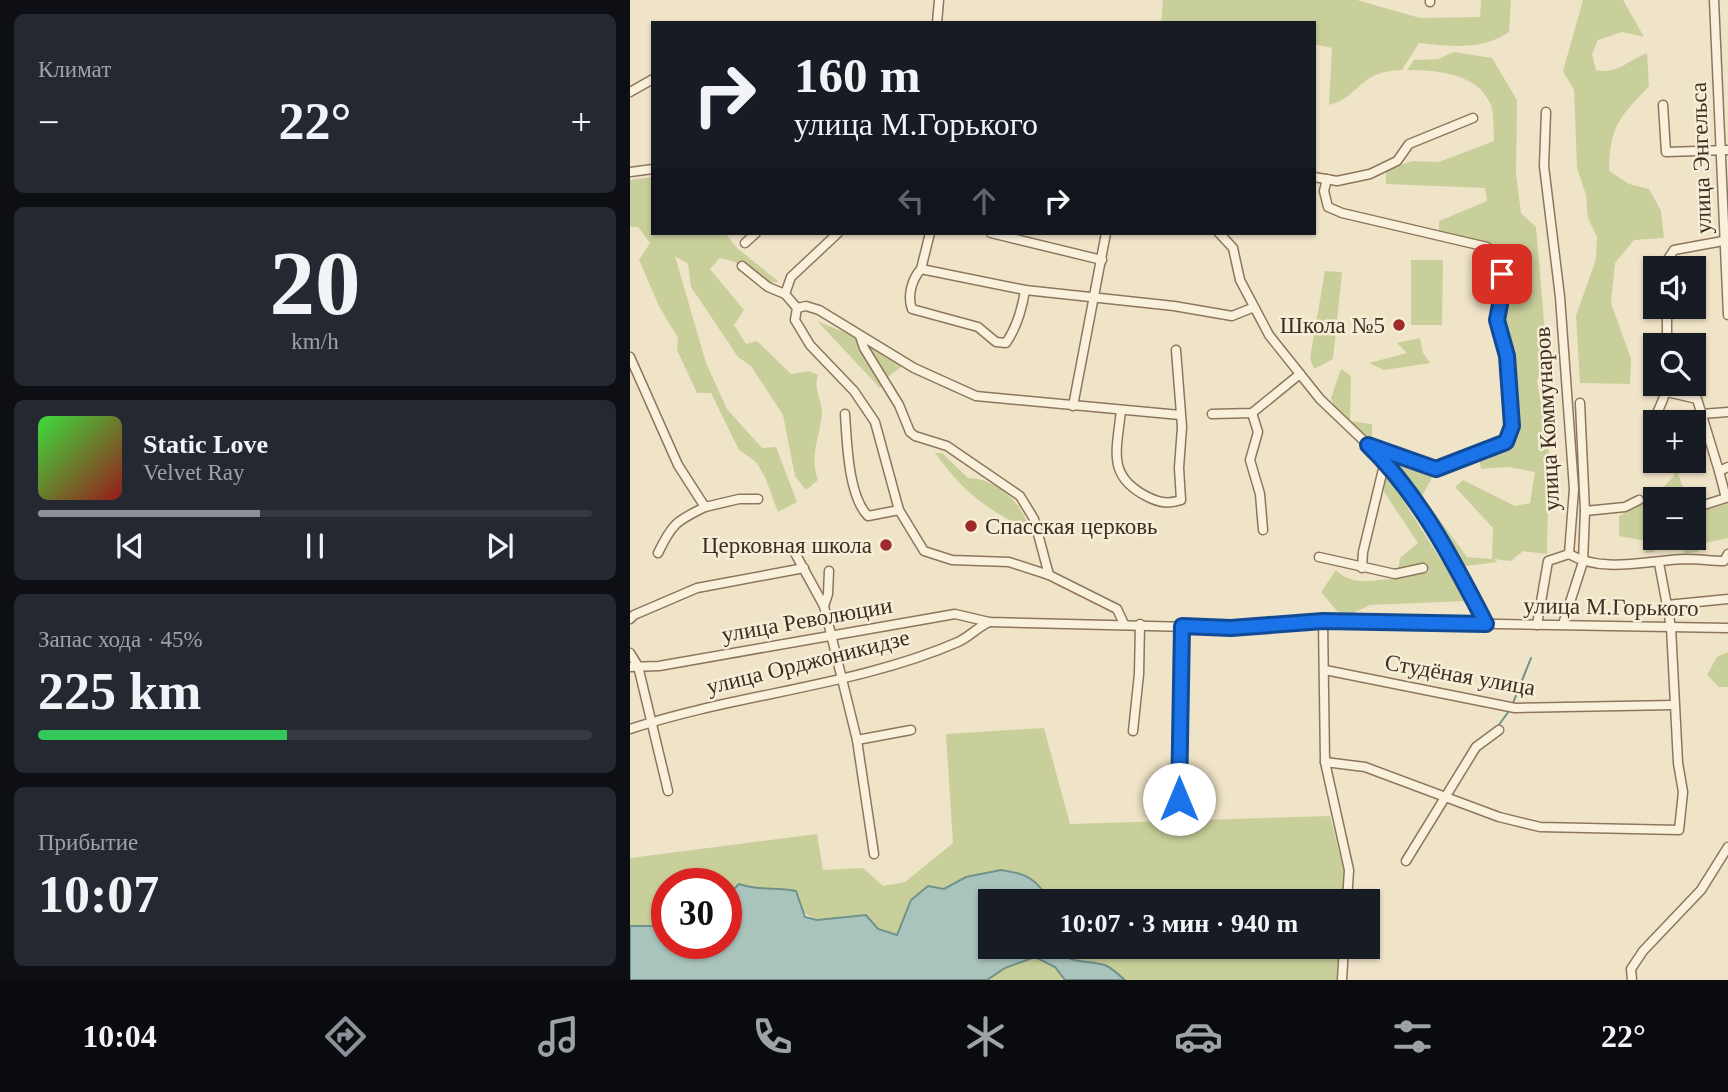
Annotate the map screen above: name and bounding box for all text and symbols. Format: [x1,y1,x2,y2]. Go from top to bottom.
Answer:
text: 160 m [794,48,921,103]
icon: right [679,49,770,140]
text: Климат [38,57,111,82]
street label: улица Энгельса [1686,82,1716,234]
text: 22° [279,93,351,150]
text: − [38,101,59,143]
text: + [571,101,592,143]
text: улица М.Горького [794,106,1038,142]
icon: left [892,182,930,220]
icon: ahead [965,182,1003,220]
icon: right [1038,182,1076,220]
text: 20 [270,233,361,334]
pin [1472,244,1532,304]
icon: arrive [1483,255,1521,293]
map controls [1643,256,1706,550]
button: sound [1643,256,1706,319]
place label: Школа №5 [1280,313,1385,338]
marker: Школа №5 [1391,317,1407,333]
street label: улица Коммунаров [1530,326,1564,512]
text: km/h [291,329,339,354]
button: search [1643,333,1706,396]
button: + [1643,410,1706,473]
text: Static Love [143,430,268,459]
text: Velvet Ray [143,460,245,485]
button: − [1643,487,1706,550]
place label: Спасская церковь [985,514,1158,539]
marker: Спасская церковь [963,518,979,534]
icon: previous [111,527,149,565]
icon: pause [296,527,334,565]
icon: next [481,527,519,565]
place label: Церковная школа [702,533,872,558]
marker: Церковная школа [878,537,894,553]
street label: улица Революции [720,593,894,647]
street label: улица М.Горького [1523,593,1699,621]
street label: улица Орджоникидзе [704,625,912,699]
text: Запас хода · 45% [38,627,203,652]
street label: Студёная улица [1383,649,1537,701]
text: 225 km [38,663,201,720]
position arrow [1142,762,1216,836]
text: Прибытие [38,830,138,855]
text: 10:07 [38,866,159,923]
speed limit sign: 30 [651,868,742,959]
text: 10:07 · 3 мин · 940 m [1060,909,1298,938]
icon: directions [321,1012,370,1061]
icon: music [534,1012,583,1061]
icon: phone [748,1012,797,1061]
icon: climate [961,1012,1010,1061]
icon: car [1174,1012,1223,1061]
icon: filters [1388,1012,1437,1061]
text: 10:04 [82,1018,157,1054]
text: 22° [1601,1018,1646,1054]

